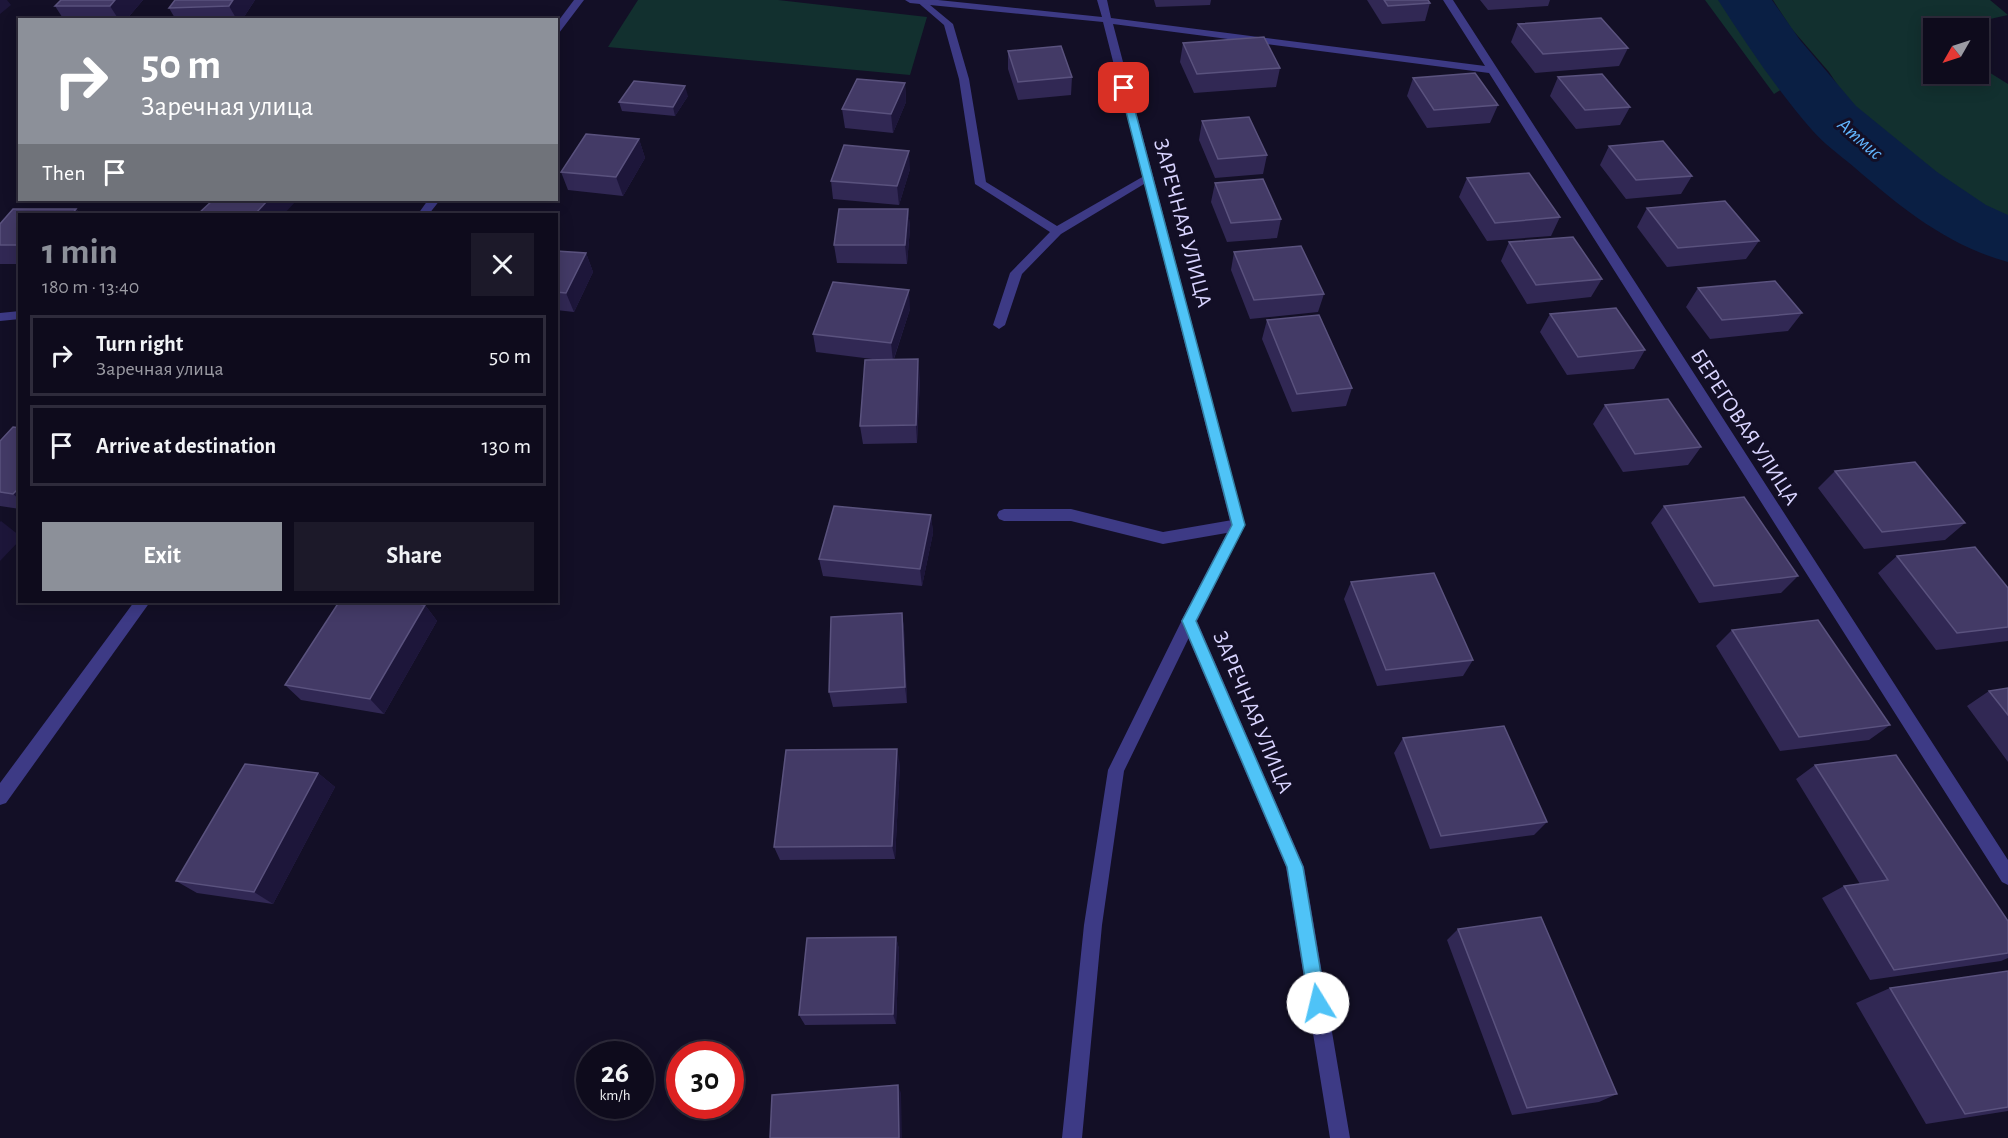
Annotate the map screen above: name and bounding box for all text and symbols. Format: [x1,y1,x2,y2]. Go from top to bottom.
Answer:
north arrow [1923,18,1989,84]
map controls [1923,18,1989,84]
icon: right [42,42,120,120]
text: 50 m [141,44,221,86]
pin [1098,62,1149,113]
icon: arrive [1107,71,1140,104]
text: Заречная улица [141,93,313,120]
water label: Атмис [1833,113,1887,164]
street label: ЗАРЕЧНАЯ УЛИЦА [1150,136,1216,310]
icon: arrive [98,156,131,189]
text: Then [42,162,86,184]
button: close [471,233,534,296]
text: 1 min [42,234,118,270]
text: 180 m · 13:40 [42,277,139,297]
text: Turn right [96,333,183,355]
icon: right [45,339,78,372]
text: 50 m [489,345,531,367]
street label: БЕРЕГОВАЯ УЛИЦА [1687,345,1803,509]
text: Заречная улица [96,359,224,379]
icon: arrive [45,429,78,462]
text: Arrive at destination [96,435,276,457]
text: 130 m [482,435,531,457]
button: Exit [42,522,282,591]
button: Share [294,522,534,591]
street label: ЗАРЕЧНАЯ УЛИЦА [1209,628,1297,796]
position arrow [1286,971,1350,1035]
speed limit sign: 30 [666,1041,744,1119]
text: 26 [601,1058,629,1088]
text: km/h [600,1088,630,1103]

